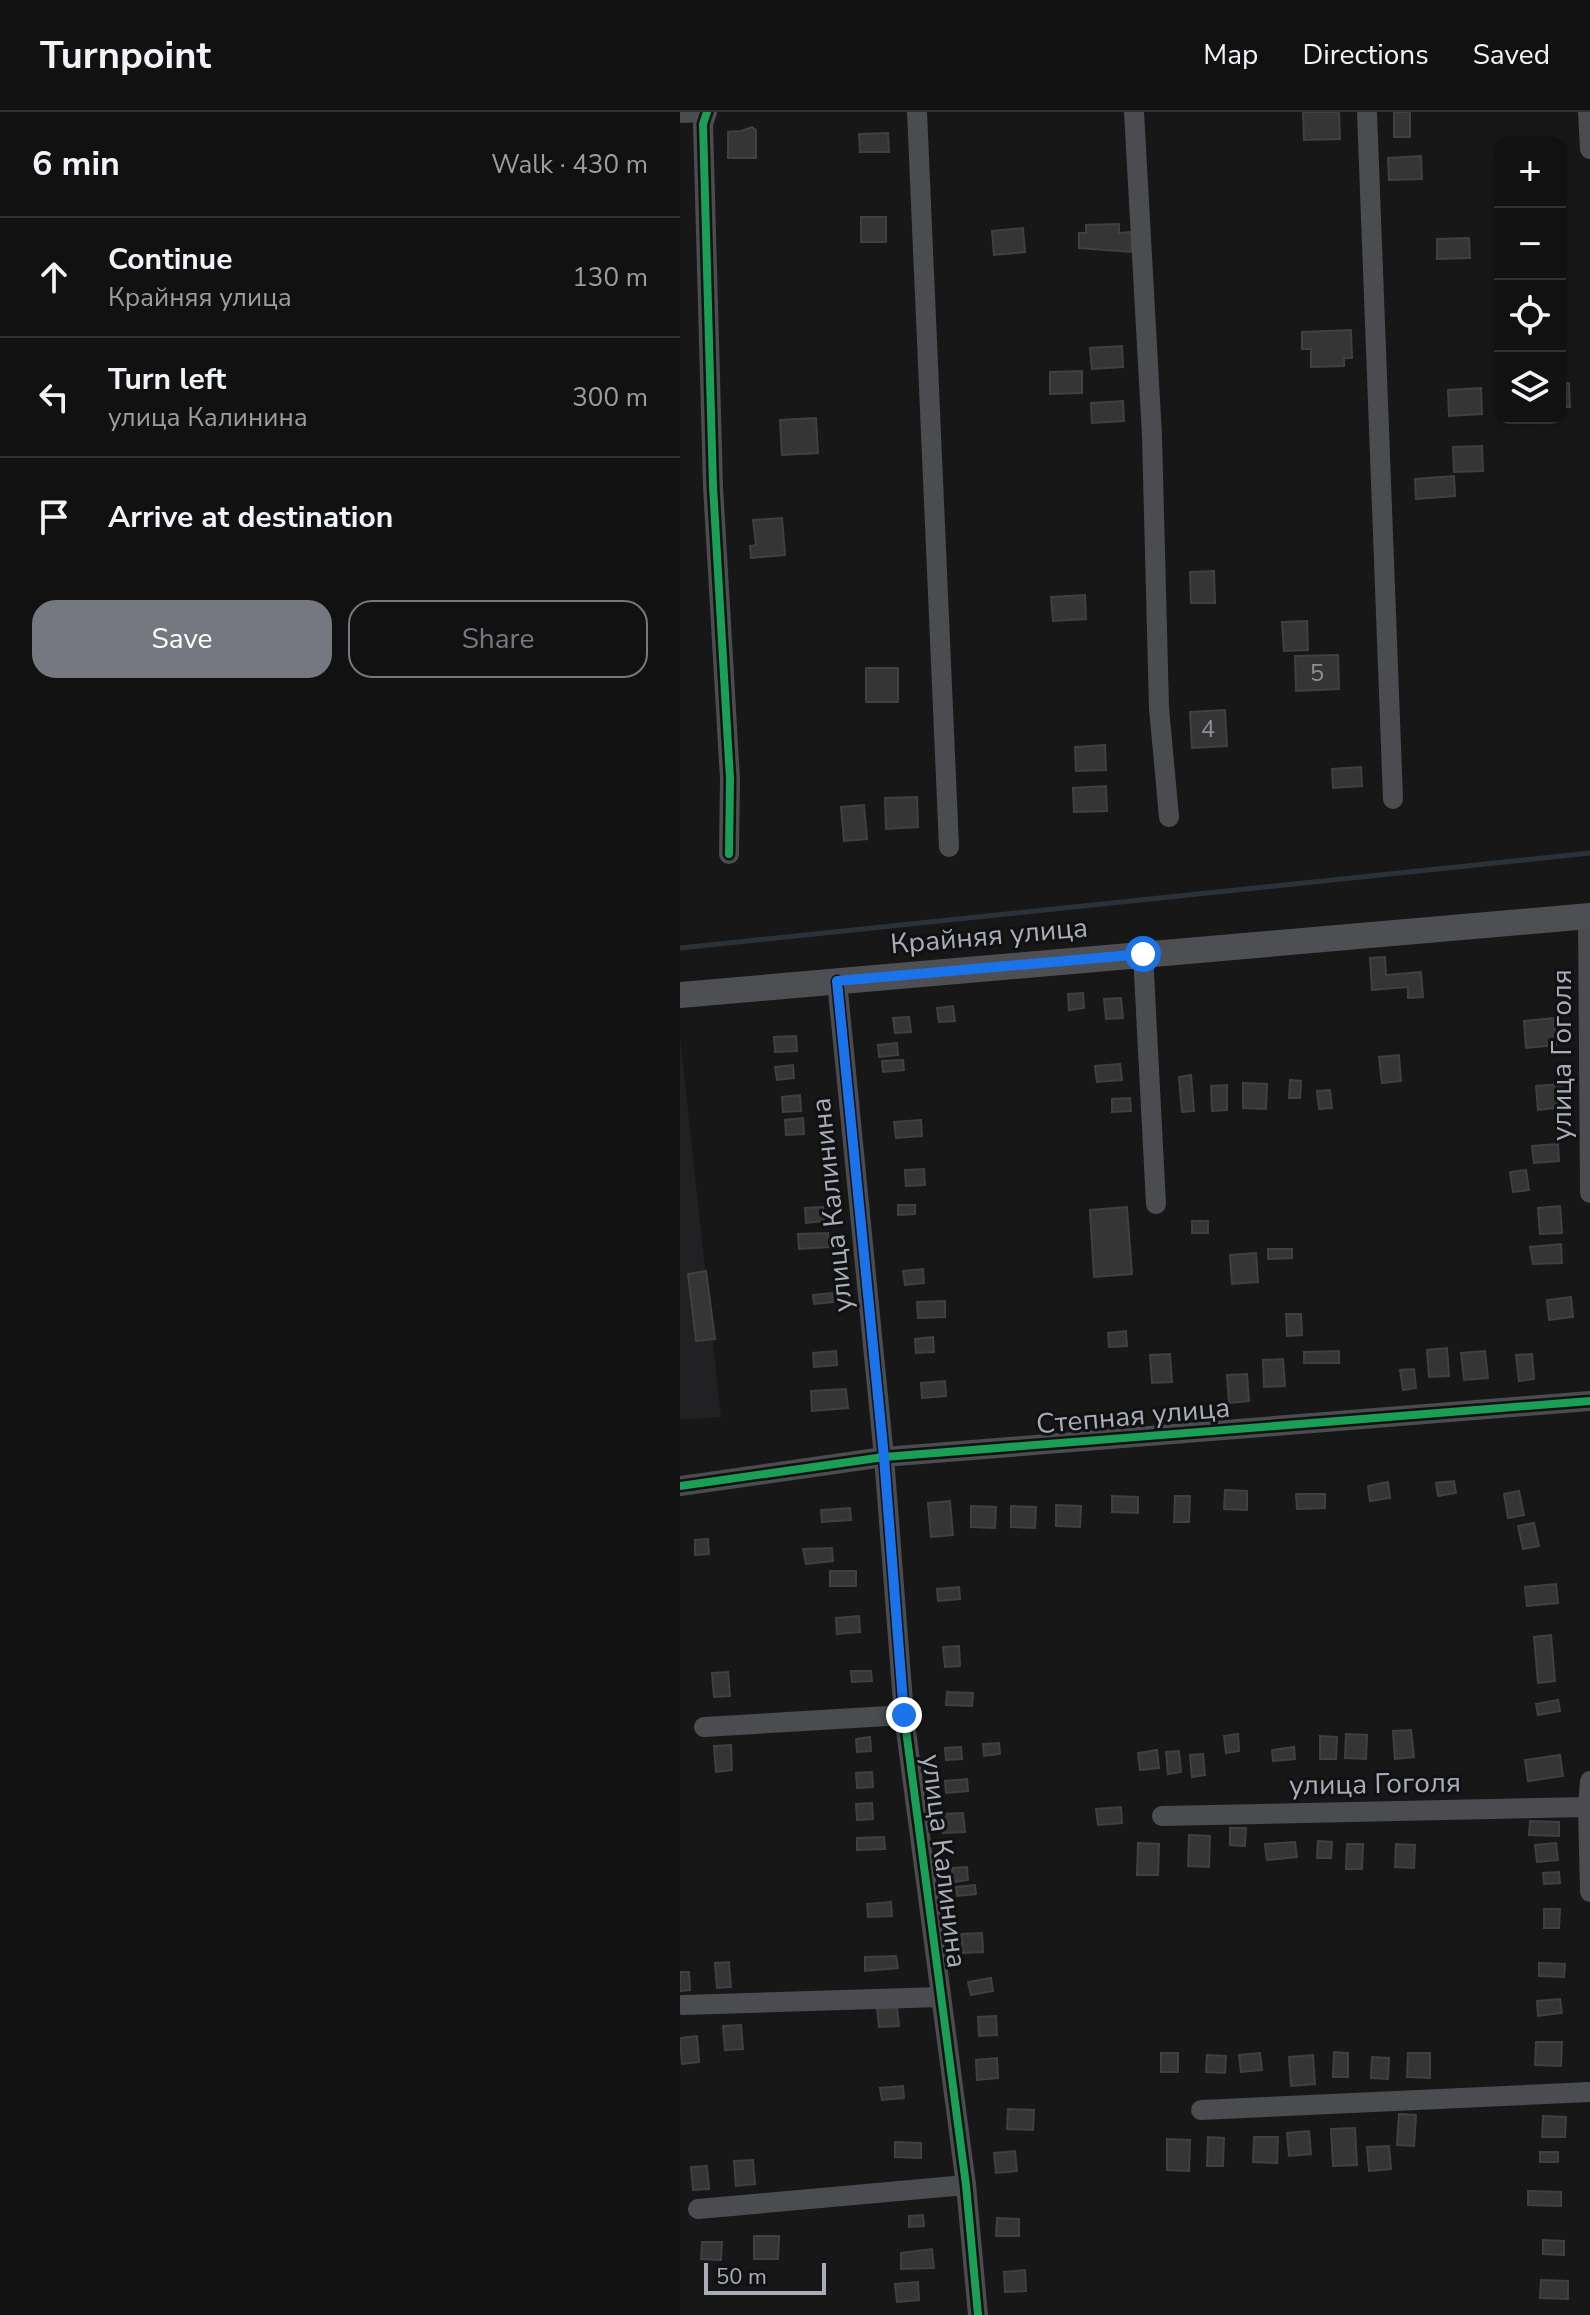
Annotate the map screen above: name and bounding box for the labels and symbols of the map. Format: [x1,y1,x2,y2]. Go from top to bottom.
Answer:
house number: 5 [1310,657,1324,689]
house number: 4 [1201,713,1215,745]
street label: Крайняя улица [889,908,1089,964]
route start [1125,936,1161,972]
street label: улица Гоголя [1543,969,1581,1141]
street label: улица Калинина [802,1096,862,1314]
street label: Степная улица [1034,1389,1232,1443]
route end [886,1697,922,1733]
street label: улица Калинина [912,1752,976,1970]
street label: улица Гоголя [1289,1764,1461,1804]
scale bar [704,2259,826,2295]

